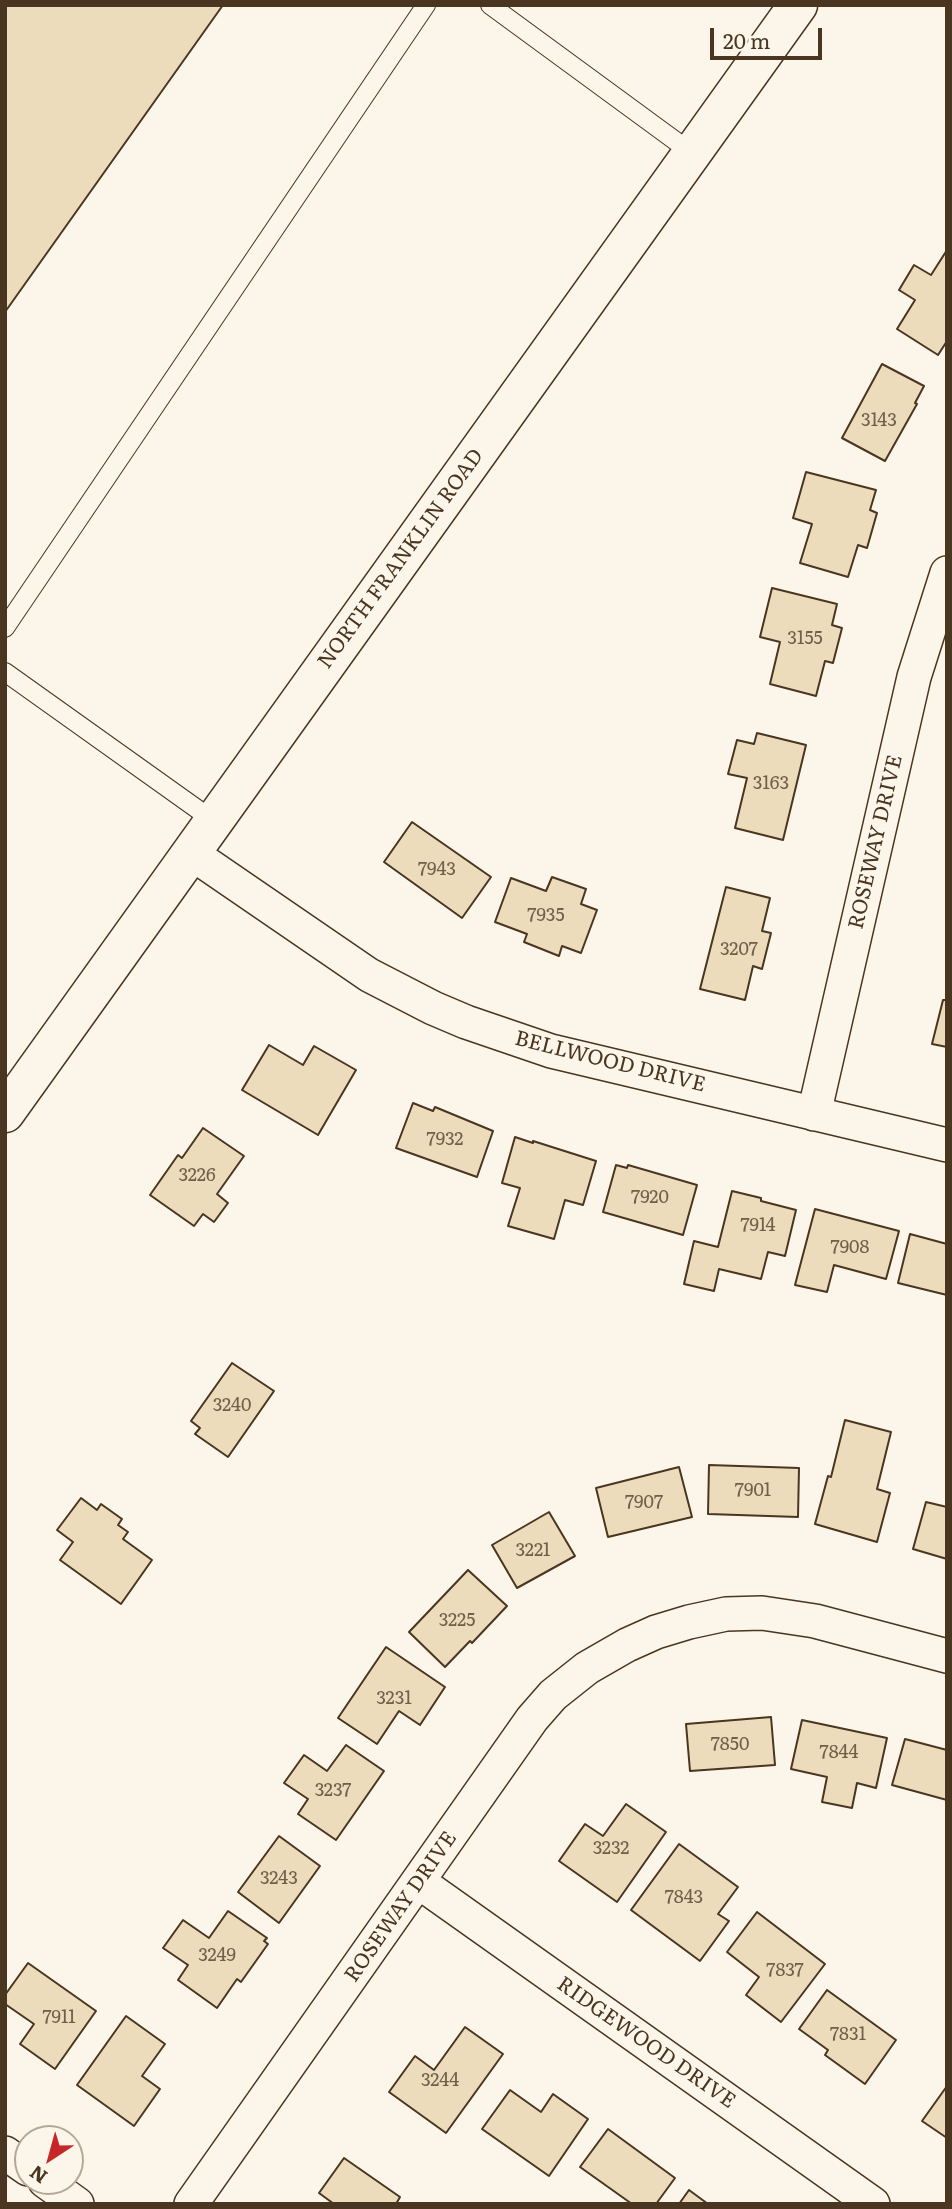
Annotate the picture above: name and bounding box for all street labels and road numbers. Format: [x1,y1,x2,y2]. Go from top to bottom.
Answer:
street label: NORTH FRANKLIN ROAD [313,444,489,674]
street label: ROSEWAY DRIVE [844,752,908,932]
street label: BELLWOOD DRIVE [512,1026,708,1098]
street label: ROSEWAY DRIVE [340,1827,462,1987]
street label: RIDGEWOOD DRIVE [552,1972,740,2114]

